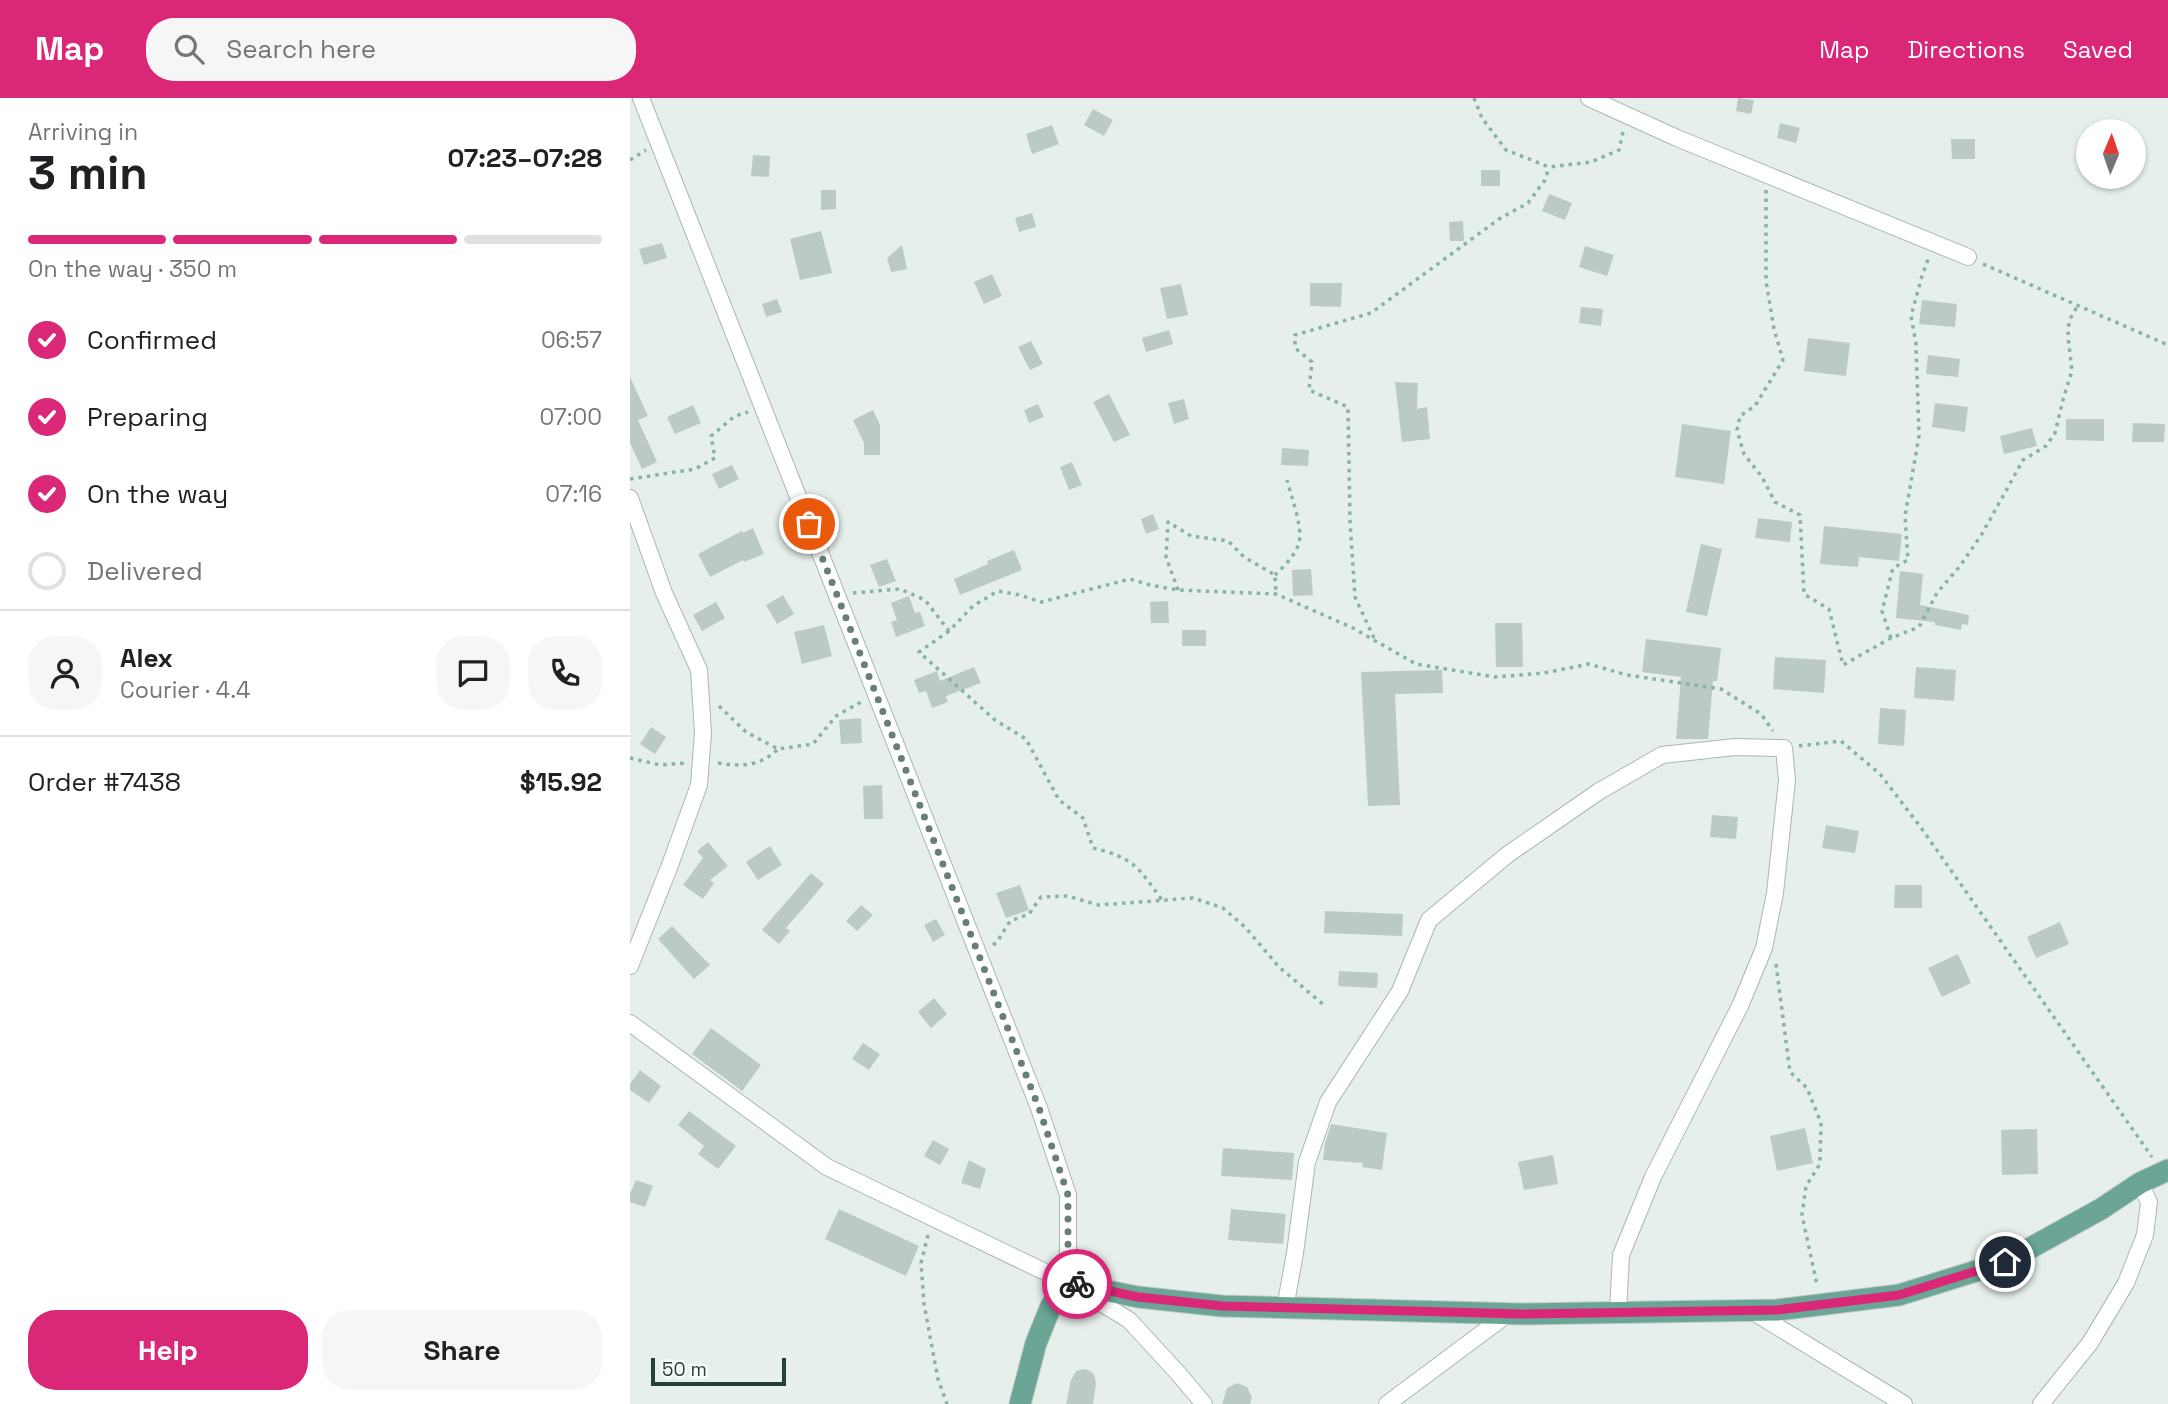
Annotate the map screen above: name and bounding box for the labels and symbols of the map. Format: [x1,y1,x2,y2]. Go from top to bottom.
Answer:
north arrow [2076,119,2146,189]
pin [779,494,839,554]
pin [1975,1232,2035,1292]
courier [1042,1249,1112,1319]
scale bar [651,1355,786,1387]

